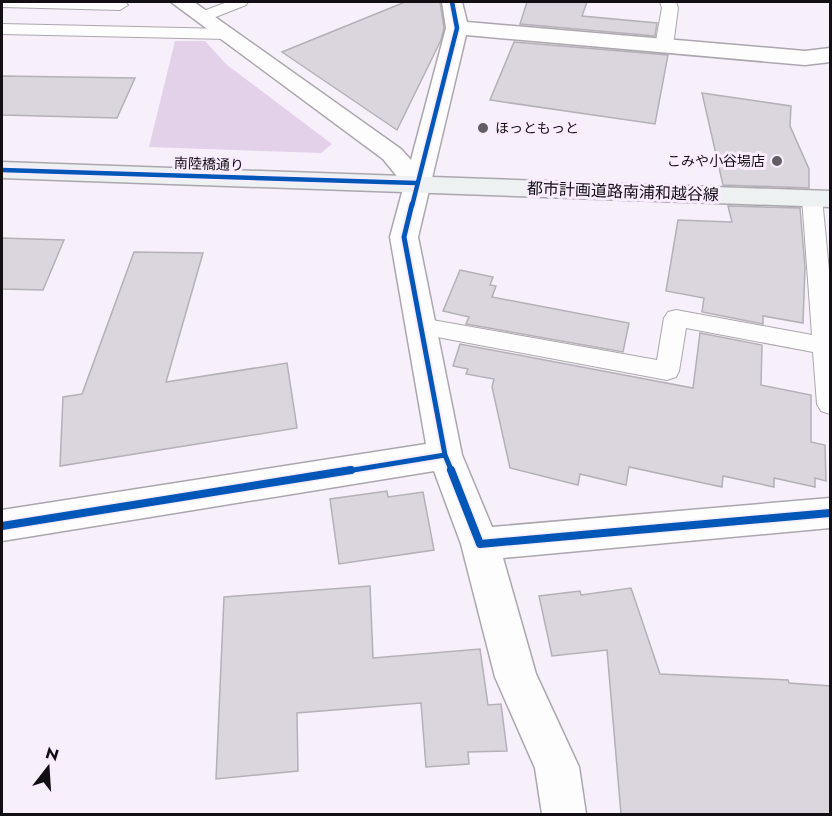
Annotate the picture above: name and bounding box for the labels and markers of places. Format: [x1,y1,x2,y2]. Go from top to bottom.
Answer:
place label: ほっともっと [495,118,579,138]
marker: ほっともっと [476,121,490,135]
place label: こみや小谷場店 [667,151,765,171]
marker: こみや小谷場店 [770,154,784,168]

